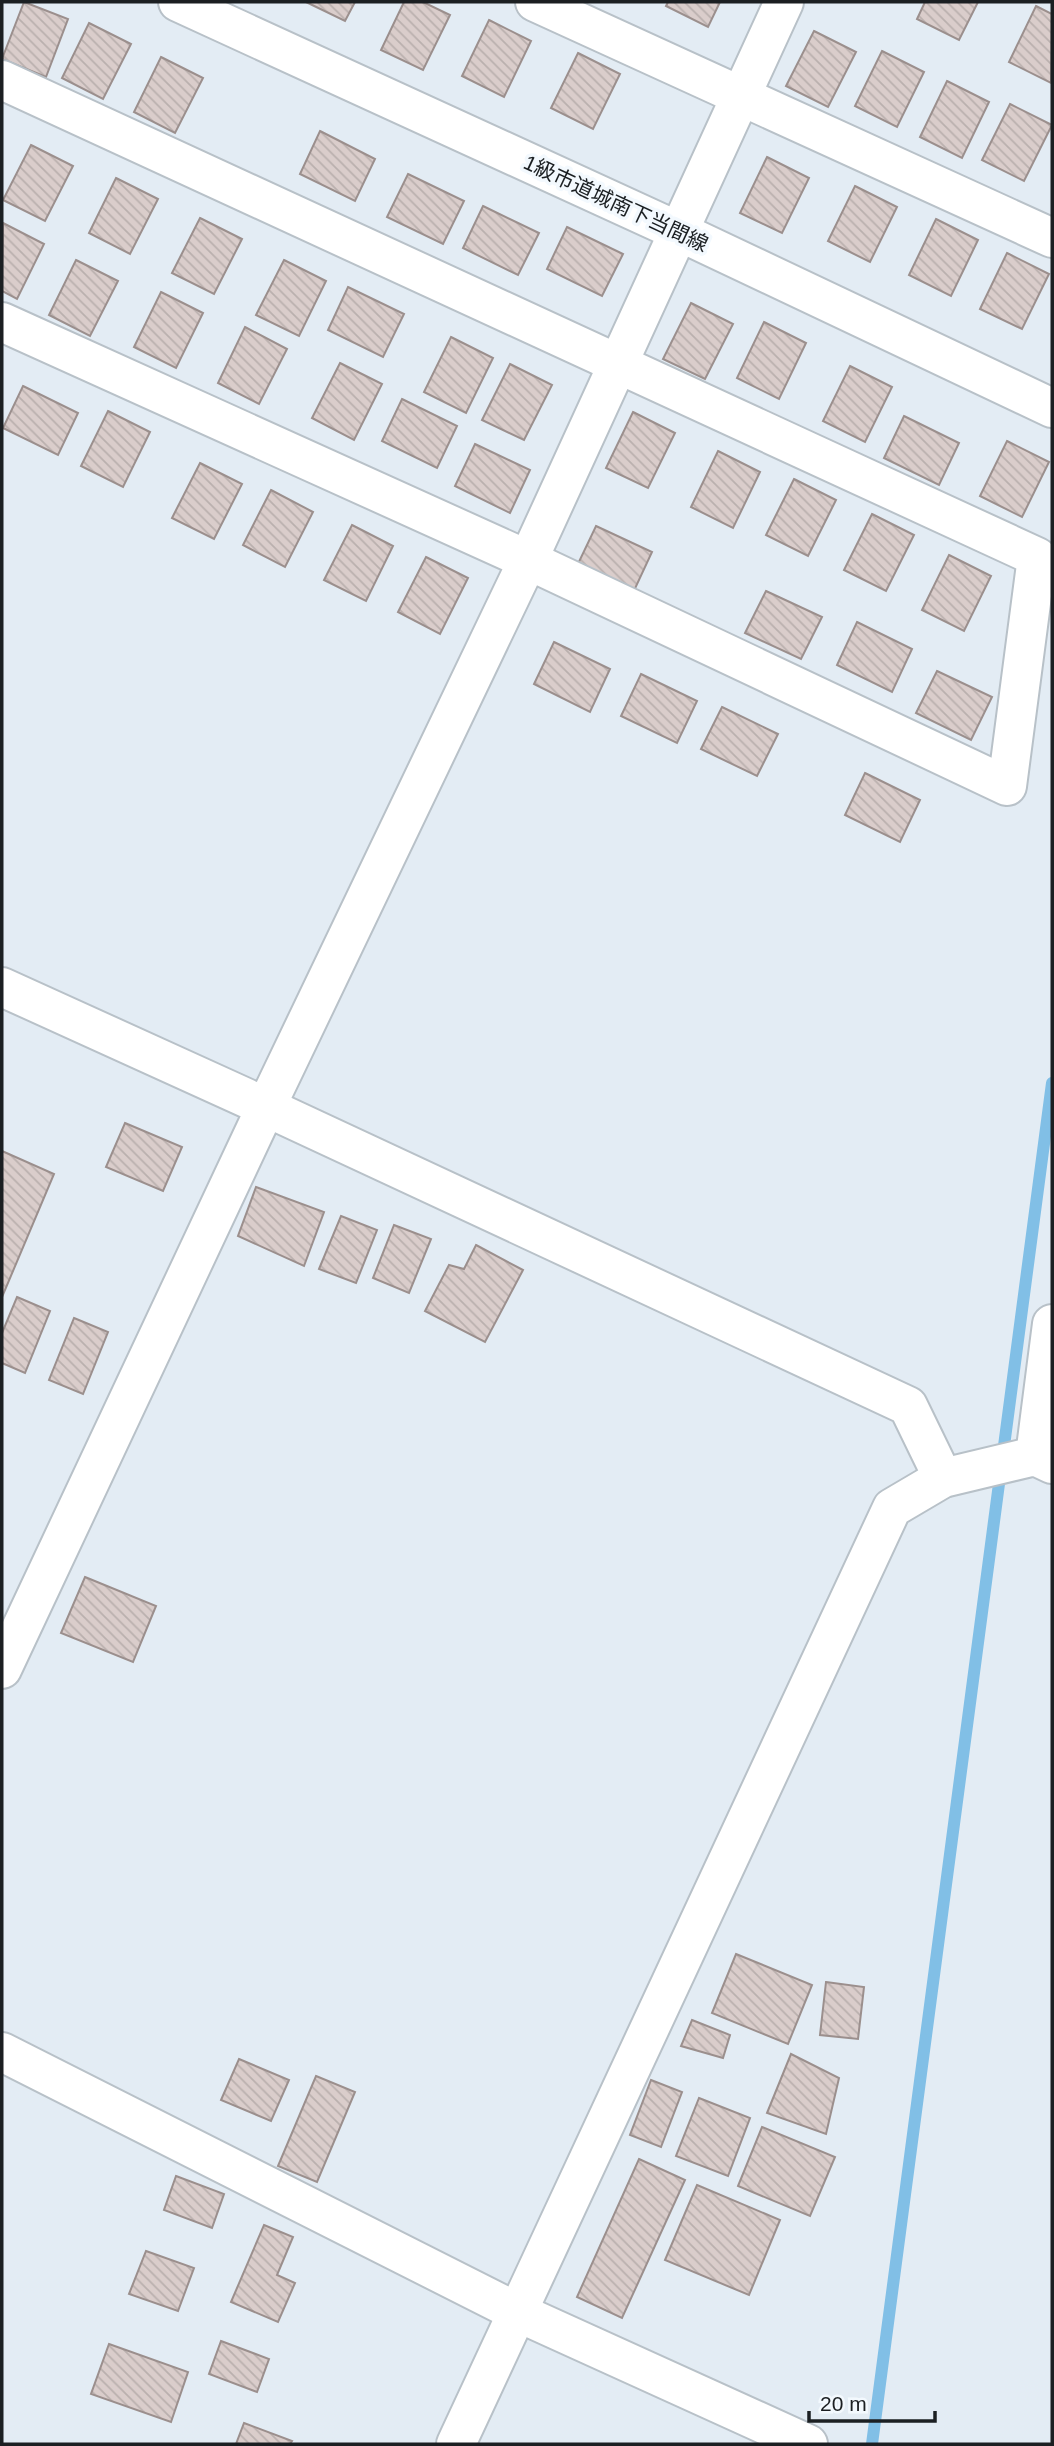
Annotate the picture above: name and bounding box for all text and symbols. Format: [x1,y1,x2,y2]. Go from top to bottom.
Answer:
street label: 1級市道城南下当間線 [520,150,712,256]
scale bar [809,2380,935,2424]
text: 20 m [820,2392,867,2415]

